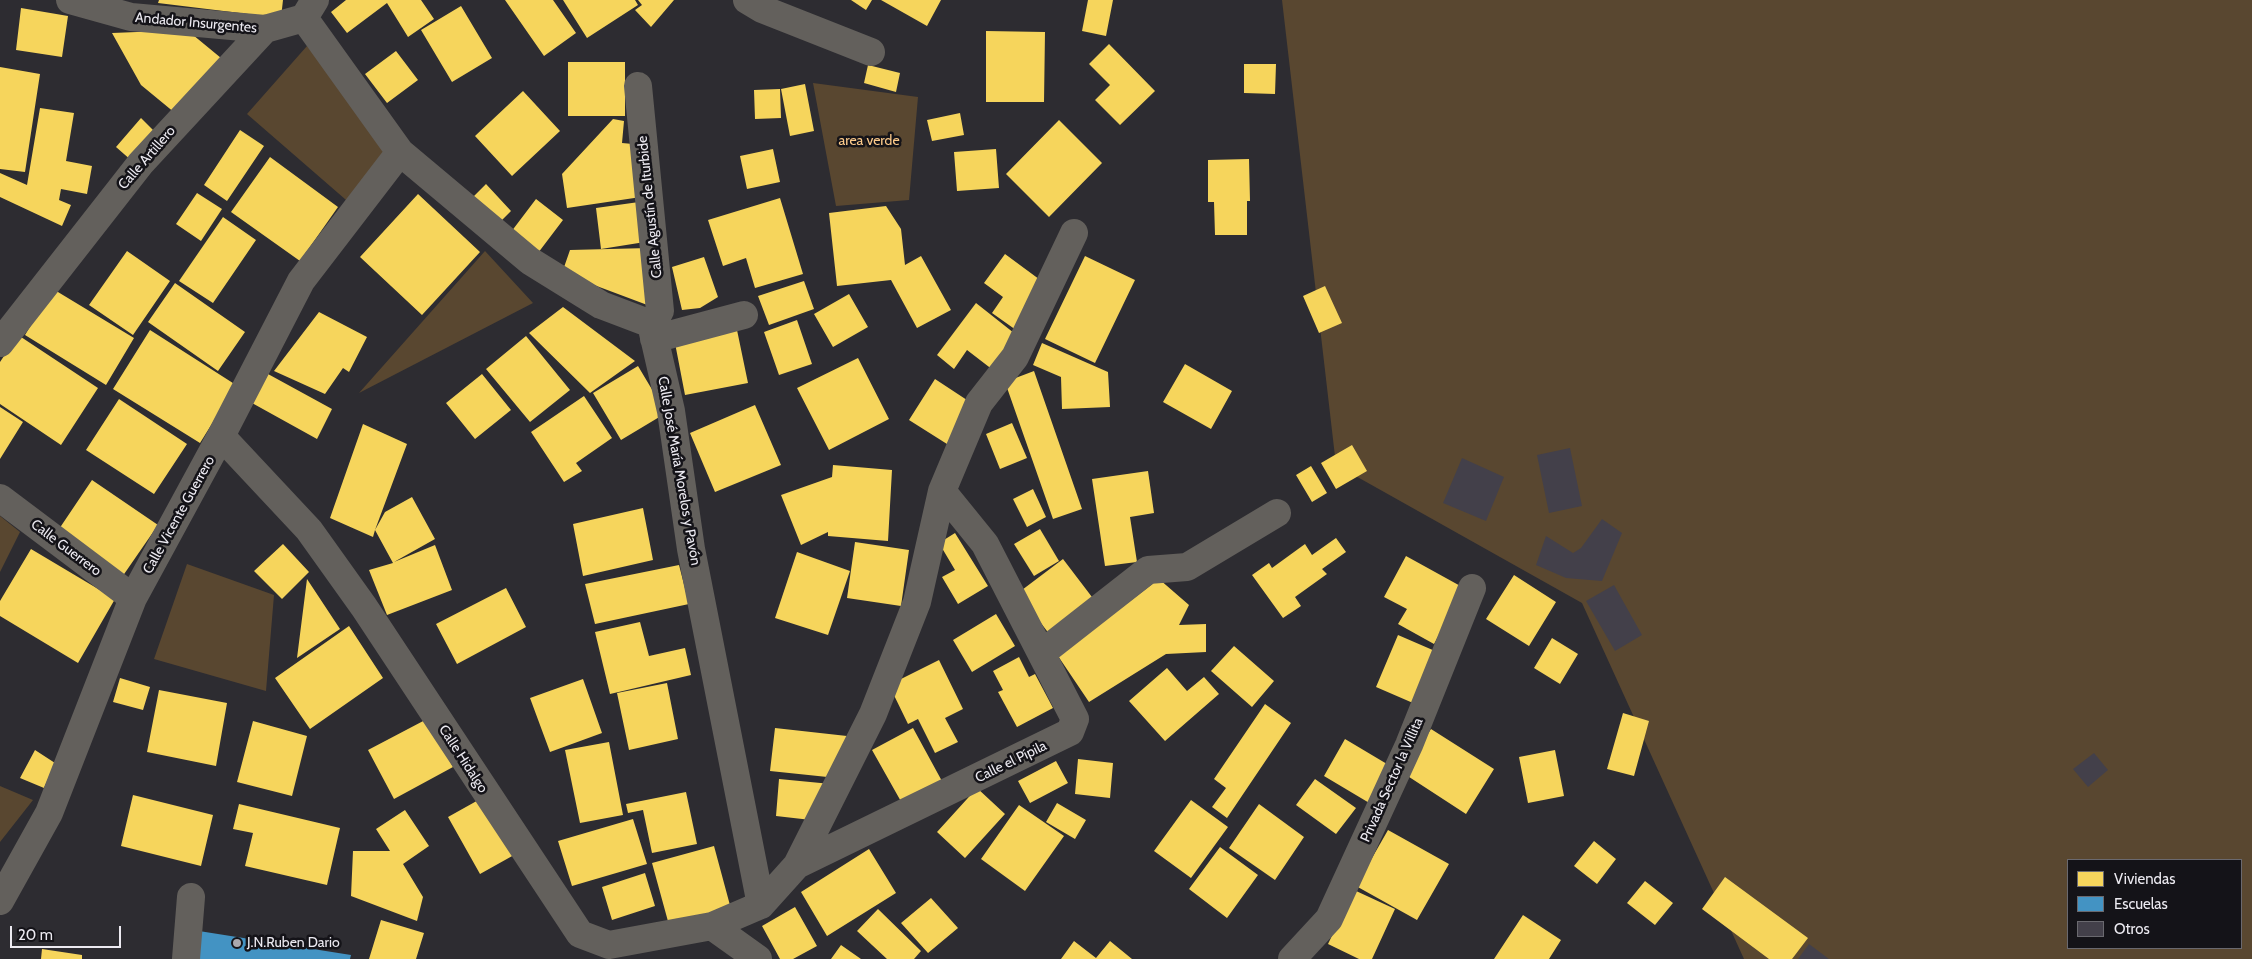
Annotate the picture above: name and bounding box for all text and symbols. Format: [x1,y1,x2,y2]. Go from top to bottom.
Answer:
street label: Andador Insurgentes [134,9,258,37]
street label: Calle Artillero [115,123,179,193]
park label: area verde [838,133,900,149]
street label: Calle Agustín de Iturbide [634,135,666,279]
street label: Calle José María Morelos y Pavón [654,375,704,567]
street label: Calle Vicente Guerrero [140,453,218,577]
street label: Calle Guerrero [27,516,105,580]
street label: Privada Sector la Villita [1357,715,1427,845]
street label: Calle Hidalgo [435,722,491,796]
street label: Calle el Pípila [972,737,1050,787]
legend [2067,859,2242,949]
text: Viviendas [2114,870,2175,888]
text: Escuelas [2114,895,2168,913]
scale bar [12,916,124,948]
text: Otros [2114,920,2150,938]
text: 20 m [18,926,53,944]
place label: J.N.Ruben Dario [247,935,340,951]
marker: J.N.Ruben Dario [231,937,243,949]

